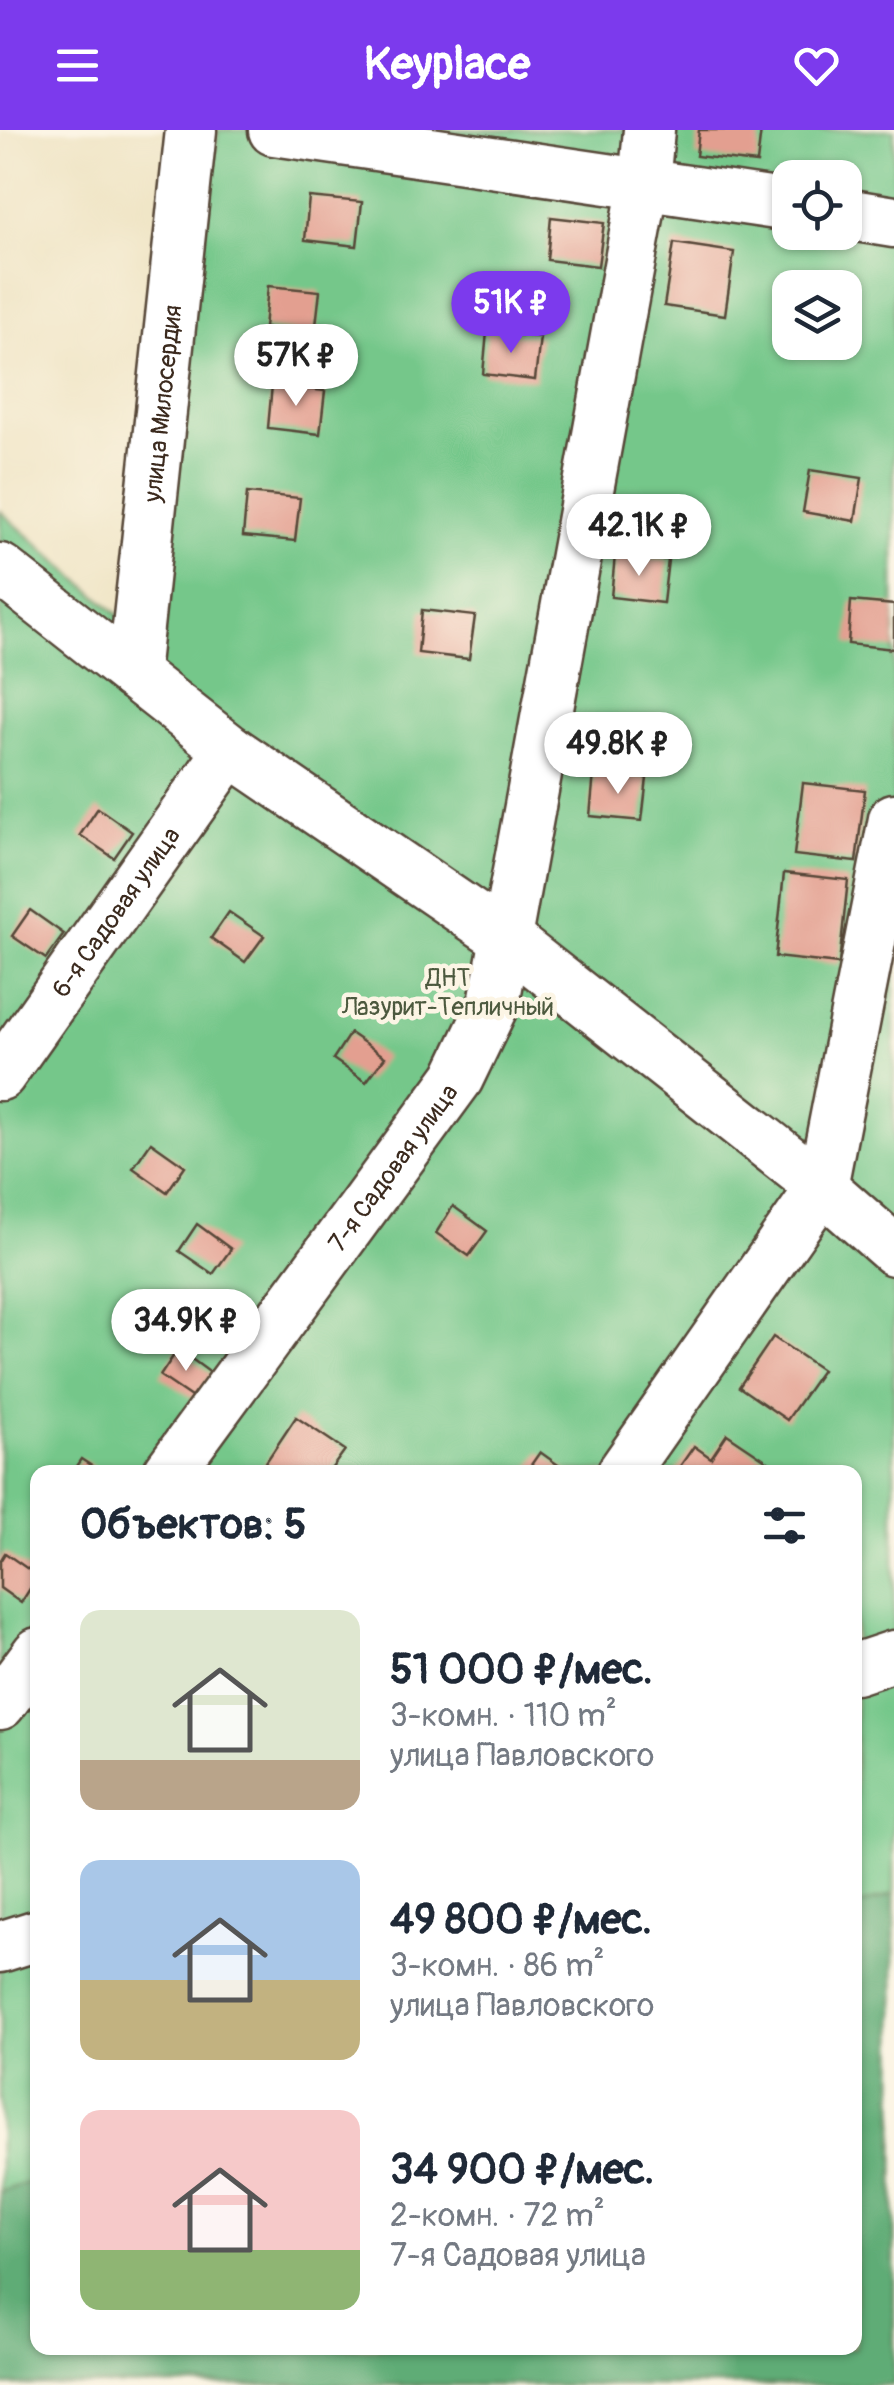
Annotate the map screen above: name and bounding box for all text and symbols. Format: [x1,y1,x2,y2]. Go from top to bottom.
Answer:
text: Keyplace [364,37,530,93]
icon: menu [50,38,105,93]
icon: heart [789,38,844,93]
map controls [772,160,862,360]
button: locate [772,160,862,250]
button: layers [772,270,862,360]
pin: 51K ₽ [441,271,581,356]
text: 51K ₽ [473,283,549,323]
street label: улица Милосердия [137,303,189,505]
pin: 57K ₽ [226,324,366,409]
text: 57K ₽ [256,336,336,376]
pin: 42.1K ₽ [547,494,731,579]
text: 42.1K ₽ [588,506,690,546]
pin: 49.8K ₽ [526,712,710,797]
text: 49.8K ₽ [566,724,670,764]
street label: 6-я Садовая улица [46,821,188,1004]
park label: ДНТ Лазурит-Тепличный [341,963,554,1023]
street label: 7-я Садовая улица [322,1078,465,1258]
pin: 34.9K ₽ [94,1289,278,1374]
text: 34.9K ₽ [133,1301,239,1341]
icon: filters [757,1498,812,1553]
text: Объектов: 5 [80,1499,307,1551]
text: 51 000 ₽/мес. [390,1644,653,1696]
icon: home [160,1650,280,1770]
text: 3-комн. · 110 m² [390,1696,617,1736]
text: улица Павловского [390,1736,654,1776]
text: 49 800 ₽/мес. [390,1894,652,1946]
icon: home [160,1900,280,2020]
text: 3-комн. · 86 m² [390,1946,605,1986]
text: улица Павловского [390,1986,654,2026]
text: 34 900 ₽/мес. [390,2144,654,2196]
icon: home [160,2150,280,2270]
text: 2-комн. · 72 m² [390,2196,605,2236]
text: 7-я Садовая улица [390,2236,646,2276]

